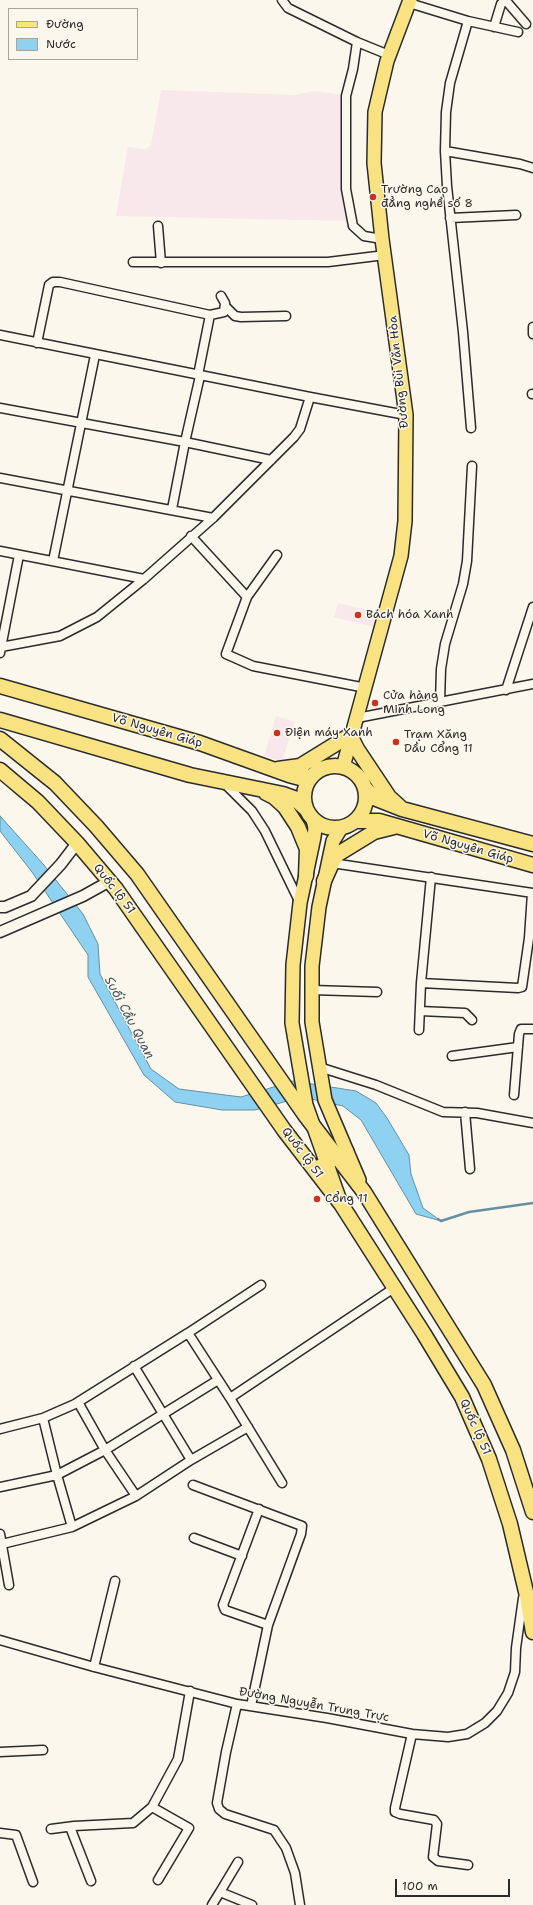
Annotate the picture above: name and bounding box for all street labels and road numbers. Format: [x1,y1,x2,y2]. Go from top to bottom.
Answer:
street label: Đường Bùi Văn Hòa [386,315,412,429]
street label: Võ Nguyên Giáp [110,711,204,751]
street label: Võ Nguyên Giáp [421,827,515,867]
street label: Quốc lộ 51 [90,861,138,917]
street label: Quốc lộ 51 [278,1125,326,1181]
street label: Quốc lộ 51 [456,1397,494,1457]
street label: Đường Nguyễn Trung Trực [238,1685,390,1725]

